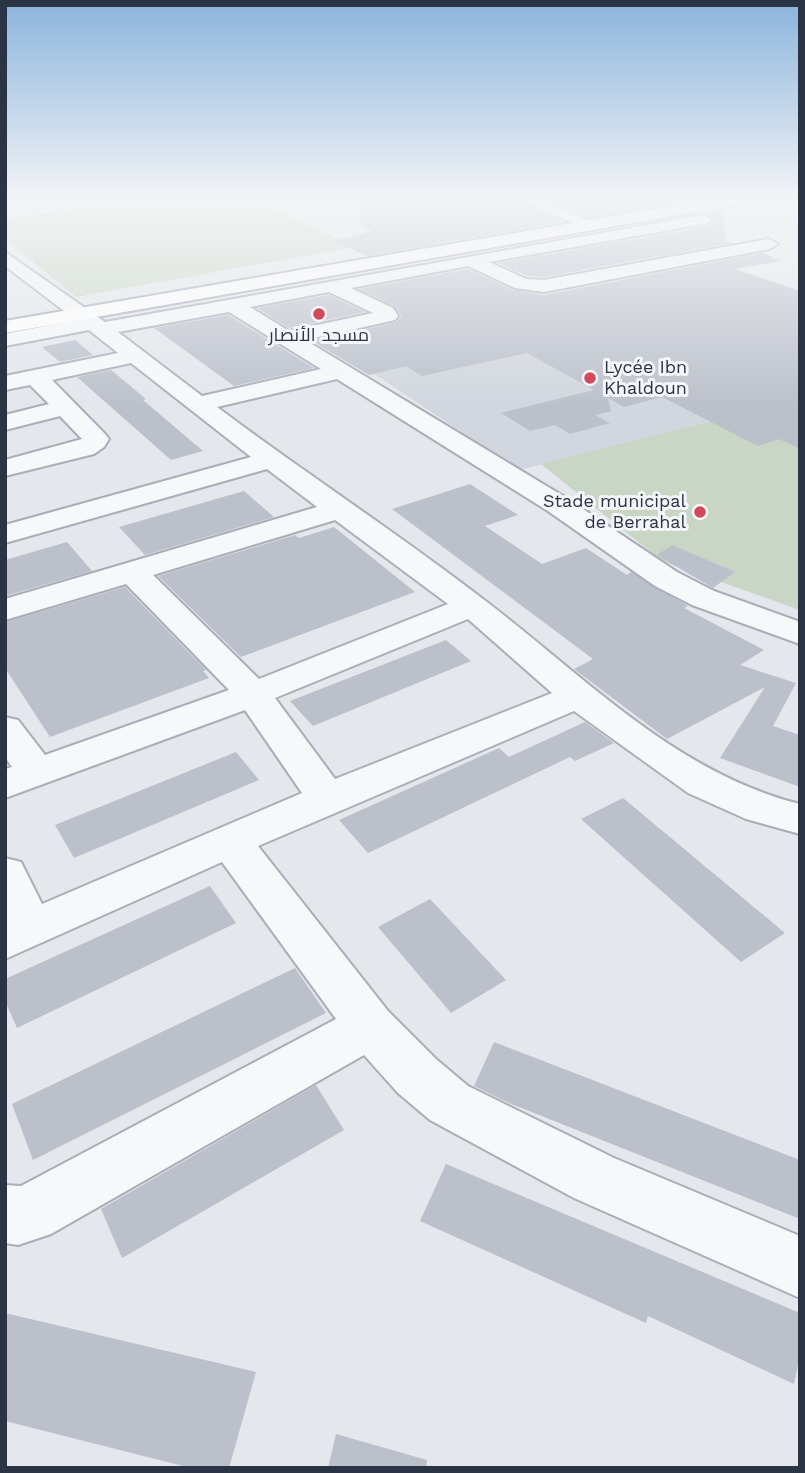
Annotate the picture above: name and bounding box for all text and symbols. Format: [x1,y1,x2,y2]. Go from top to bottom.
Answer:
marker: مسجد الأنصار [311,306,327,322]
place label: مسجد الأنصار [269,325,369,347]
place label: Lycée Ibn Khaldoun [604,357,687,400]
marker: Lycée Ibn Khaldoun [582,370,598,386]
place label: Stade municipal de Berrahal [543,491,686,534]
marker: Stade municipal de Berrahal [692,504,708,520]

